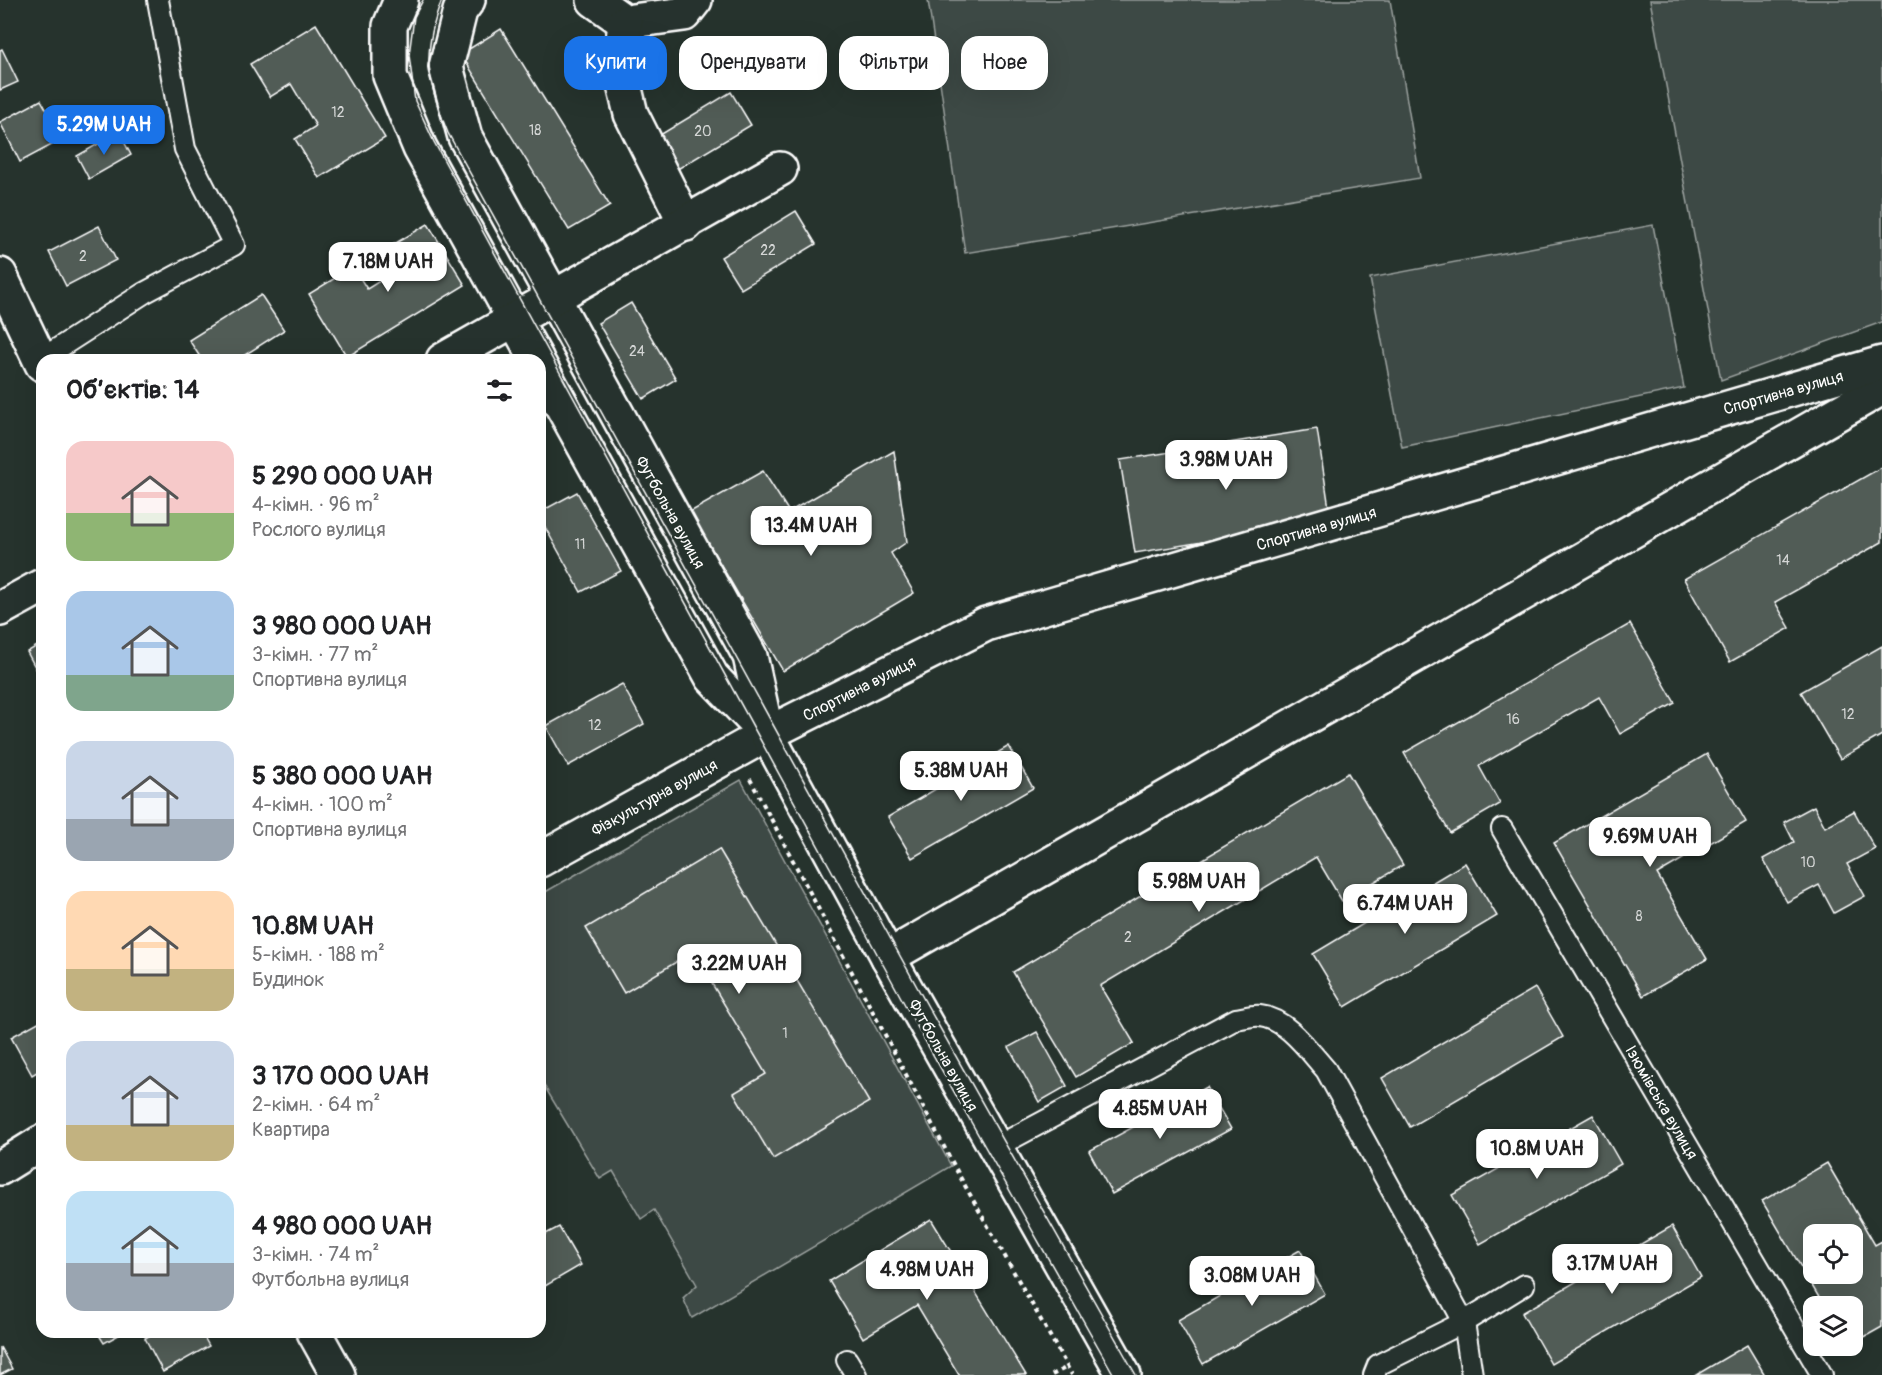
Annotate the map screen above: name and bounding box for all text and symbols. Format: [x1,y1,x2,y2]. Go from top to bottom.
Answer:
chip: Купити [564,36,667,90]
chip: Орендувати [679,36,827,90]
chip: Фільтри [839,36,949,90]
chip: Нове [961,36,1048,90]
house number: 12 [331,104,345,121]
pin: 5.29M UAH [35,105,173,156]
text: 5.29M UAH [57,112,151,137]
house number: 18 [529,122,541,139]
house number: 20 [694,123,712,140]
pin: 7.18M UAH [319,242,457,293]
house number: 22 [760,242,776,259]
house number: 2 [79,248,87,265]
text: 7.18M UAH [343,249,433,274]
house number: 24 [629,343,645,360]
street label: Спортивна вулиця [1721,366,1846,420]
text: Об’єктів: 14 [66,374,199,406]
icon: filters [483,374,516,407]
pin: 3.98M UAH [1157,440,1295,491]
text: 3.98M UAH [1179,447,1273,472]
street label: Футбольна вулиця [631,453,709,572]
text: 5 290 000 UAH [252,460,433,492]
icon: home [114,465,186,537]
text: 4-кімн. · 96 m² [252,492,380,517]
street label: Спортивна вулиця [1254,502,1379,556]
pin: 13.4M UAH [742,506,880,557]
text: 13.4M UAH [765,513,857,538]
text: Рослого вулиця [252,517,386,542]
house number: 11 [575,536,585,553]
house number: 14 [1776,552,1790,569]
text: 3 980 000 UAH [252,610,432,642]
icon: home [114,615,186,687]
text: 3-кімн. · 77 m² [252,642,378,667]
street label: Спортивна вулиця [800,652,919,726]
text: Спортивна вулиця [252,667,407,692]
house number: 12 [1841,706,1855,723]
house number: 16 [1506,711,1520,728]
house number: 12 [588,717,602,734]
pin: 5.38M UAH [892,751,1030,802]
street label: Фізкультурна вулиця [588,755,721,841]
text: 5.38M UAH [914,758,1008,783]
text: 5 380 000 UAH [252,760,432,792]
icon: home [114,765,186,837]
text: 4-кімн. · 100 m² [252,792,393,817]
text: Спортивна вулиця [252,817,407,842]
pin: 9.69M UAH [1581,817,1719,868]
text: 9.69M UAH [1603,824,1697,849]
house number: 10 [1800,854,1816,871]
pin: 5.98M UAH [1130,862,1268,913]
text: 5.98M UAH [1152,869,1246,894]
pin: 6.74M UAH [1336,884,1474,935]
text: 6.74M UAH [1357,891,1453,916]
house number: 8 [1635,908,1643,925]
text: 10.8M UAH [252,910,374,942]
icon: home [114,915,186,987]
house number: 2 [1124,929,1132,946]
text: 5-кімн. · 188 m² [252,942,385,967]
pin: 3.22M UAH [670,944,808,995]
text: 3.22M UAH [691,951,787,976]
text: Будинок [252,967,324,992]
street label: Футбольна вулиця [904,996,982,1115]
house number: 1 [782,1025,788,1042]
street label: Ізюмівська вулиця [1620,1042,1702,1163]
text: 3 170 000 UAH [252,1060,429,1092]
icon: home [114,1065,186,1137]
pin: 4.85M UAH [1091,1089,1229,1140]
text: 2-кімн. · 64 m² [252,1092,380,1117]
text: 4.85M UAH [1113,1096,1207,1121]
text: Квартира [252,1117,330,1142]
pin: 10.8M UAH [1468,1129,1606,1180]
text: 10.8M UAH [1490,1136,1584,1161]
text: 4 980 000 UAH [252,1210,432,1242]
icon: home [114,1215,186,1287]
map controls [1803,1224,1863,1356]
button: locate [1803,1224,1863,1284]
text: 3-кімн. · 74 m² [252,1242,379,1267]
pin: 3.17M UAH [1543,1244,1681,1295]
pin: 4.98M UAH [858,1250,996,1301]
text: 3.17M UAH [1566,1251,1658,1276]
pin: 3.08M UAH [1183,1256,1321,1307]
text: 4.98M UAH [880,1257,974,1282]
text: 3.08M UAH [1204,1263,1300,1288]
text: Футбольна вулиця [252,1267,409,1292]
button: layers [1803,1296,1863,1356]

